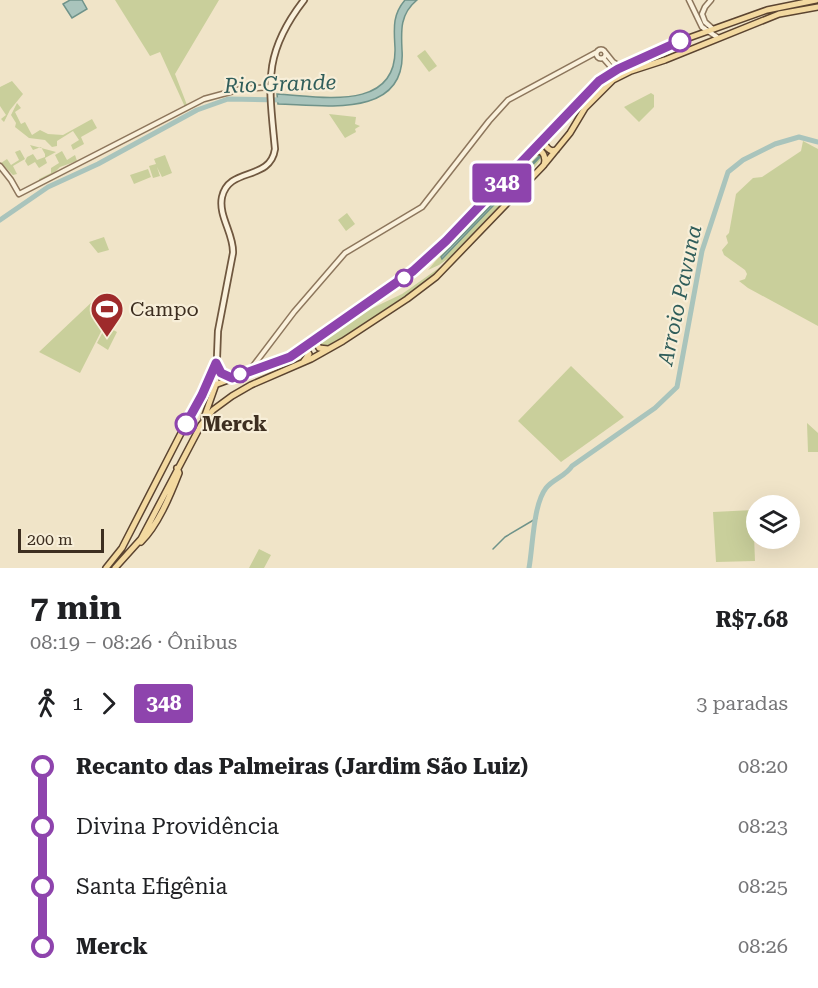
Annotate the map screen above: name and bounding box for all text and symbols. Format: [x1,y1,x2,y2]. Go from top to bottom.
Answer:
unlabelled marker [669,30,691,52]
water label: Rio Grande [222,70,337,98]
line badge: 348 [468,164,536,202]
text: 348 [484,171,520,195]
water label: Arroio Pavuna [653,223,707,369]
unlabelled marker [395,269,413,287]
sports icon: Campo [89,291,125,338]
place label: Campo [130,297,199,321]
unlabelled marker [231,365,249,383]
place label: Merck [202,412,267,436]
marker: Merck [175,413,197,435]
map controls [746,495,800,549]
button: layers [746,495,800,549]
scale bar [18,526,104,554]
text: 200 m [27,530,73,549]
text: 7 min [30,588,122,627]
text: R$7.68 [715,607,788,632]
text: 08:19 – 08:26 · Ônibus [30,630,237,654]
icon: walk [30,687,63,720]
icon: forward [92,687,125,720]
text: 1 [72,691,83,715]
text: 348 [146,691,181,715]
text: 3 paradas [696,691,788,715]
text: Recanto das Palmeiras (Jardim São Luiz) [76,754,528,779]
text: 08:20 [738,754,788,778]
text: Divina Providência [76,814,279,839]
text: 08:23 [738,814,788,838]
text: Santa Efigênia [76,874,228,899]
text: 08:25 [738,874,788,898]
text: Merck [76,934,148,959]
text: 08:26 [738,934,788,958]

